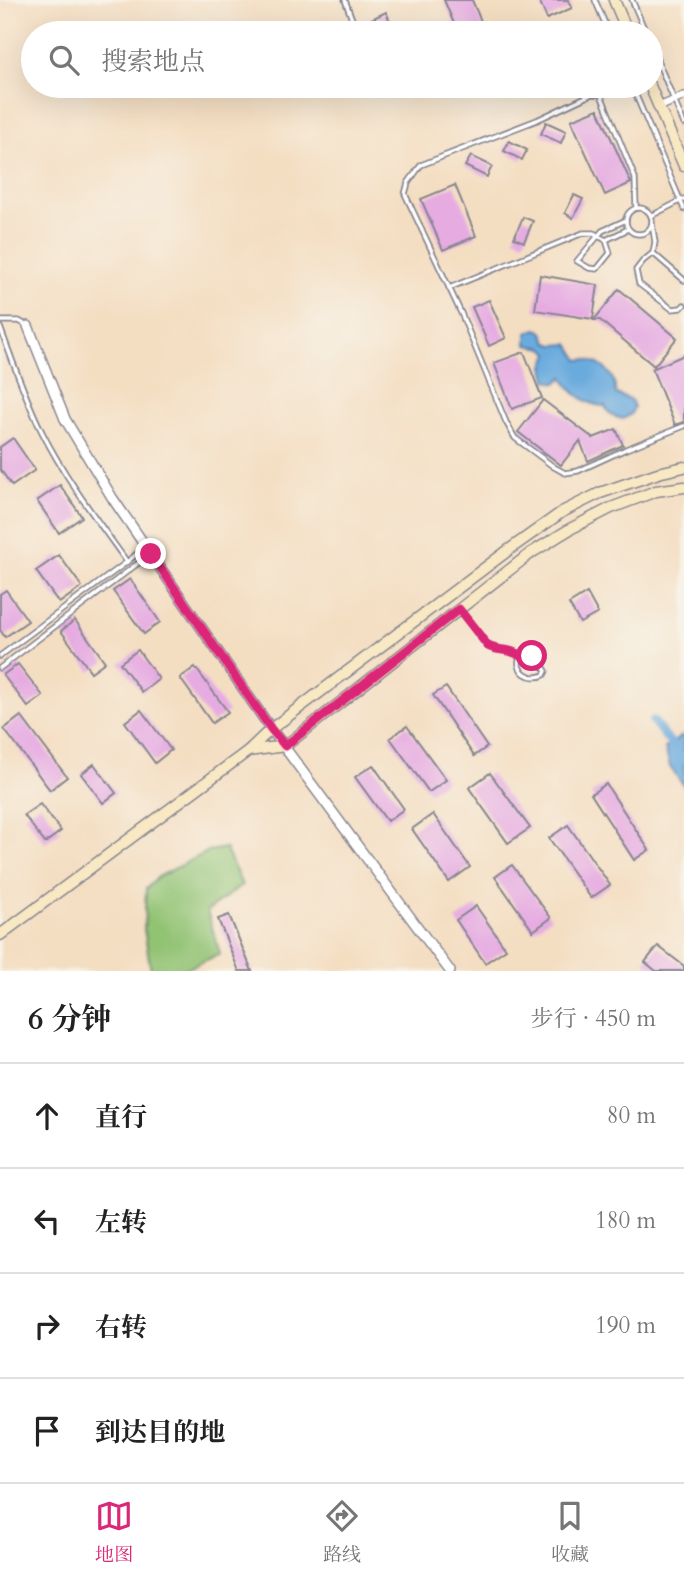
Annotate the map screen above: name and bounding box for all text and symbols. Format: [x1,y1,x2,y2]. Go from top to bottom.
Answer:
search box [21,21,663,98]
icon: search [45,41,83,79]
text: 搜索地点 [101,44,205,79]
route end [135,538,166,569]
route start [516,640,547,671]
text: 6 分钟 [28,999,111,1040]
text: 步行 · 450 m [531,1003,656,1034]
icon: ahead [28,1097,66,1135]
text: 直行 [95,1100,147,1135]
text: 80 m [607,1100,656,1131]
icon: left [28,1202,66,1240]
text: 左转 [95,1205,147,1240]
text: 180 m [595,1205,656,1236]
icon: right [28,1307,66,1345]
text: 右转 [95,1310,147,1345]
text: 190 m [595,1310,656,1341]
icon: arrive [28,1412,66,1450]
text: 到达目的地 [95,1415,225,1450]
tab: 地图 [95,1497,133,1568]
tab: 路线 [323,1497,361,1568]
tab: 收藏 [551,1497,589,1568]

